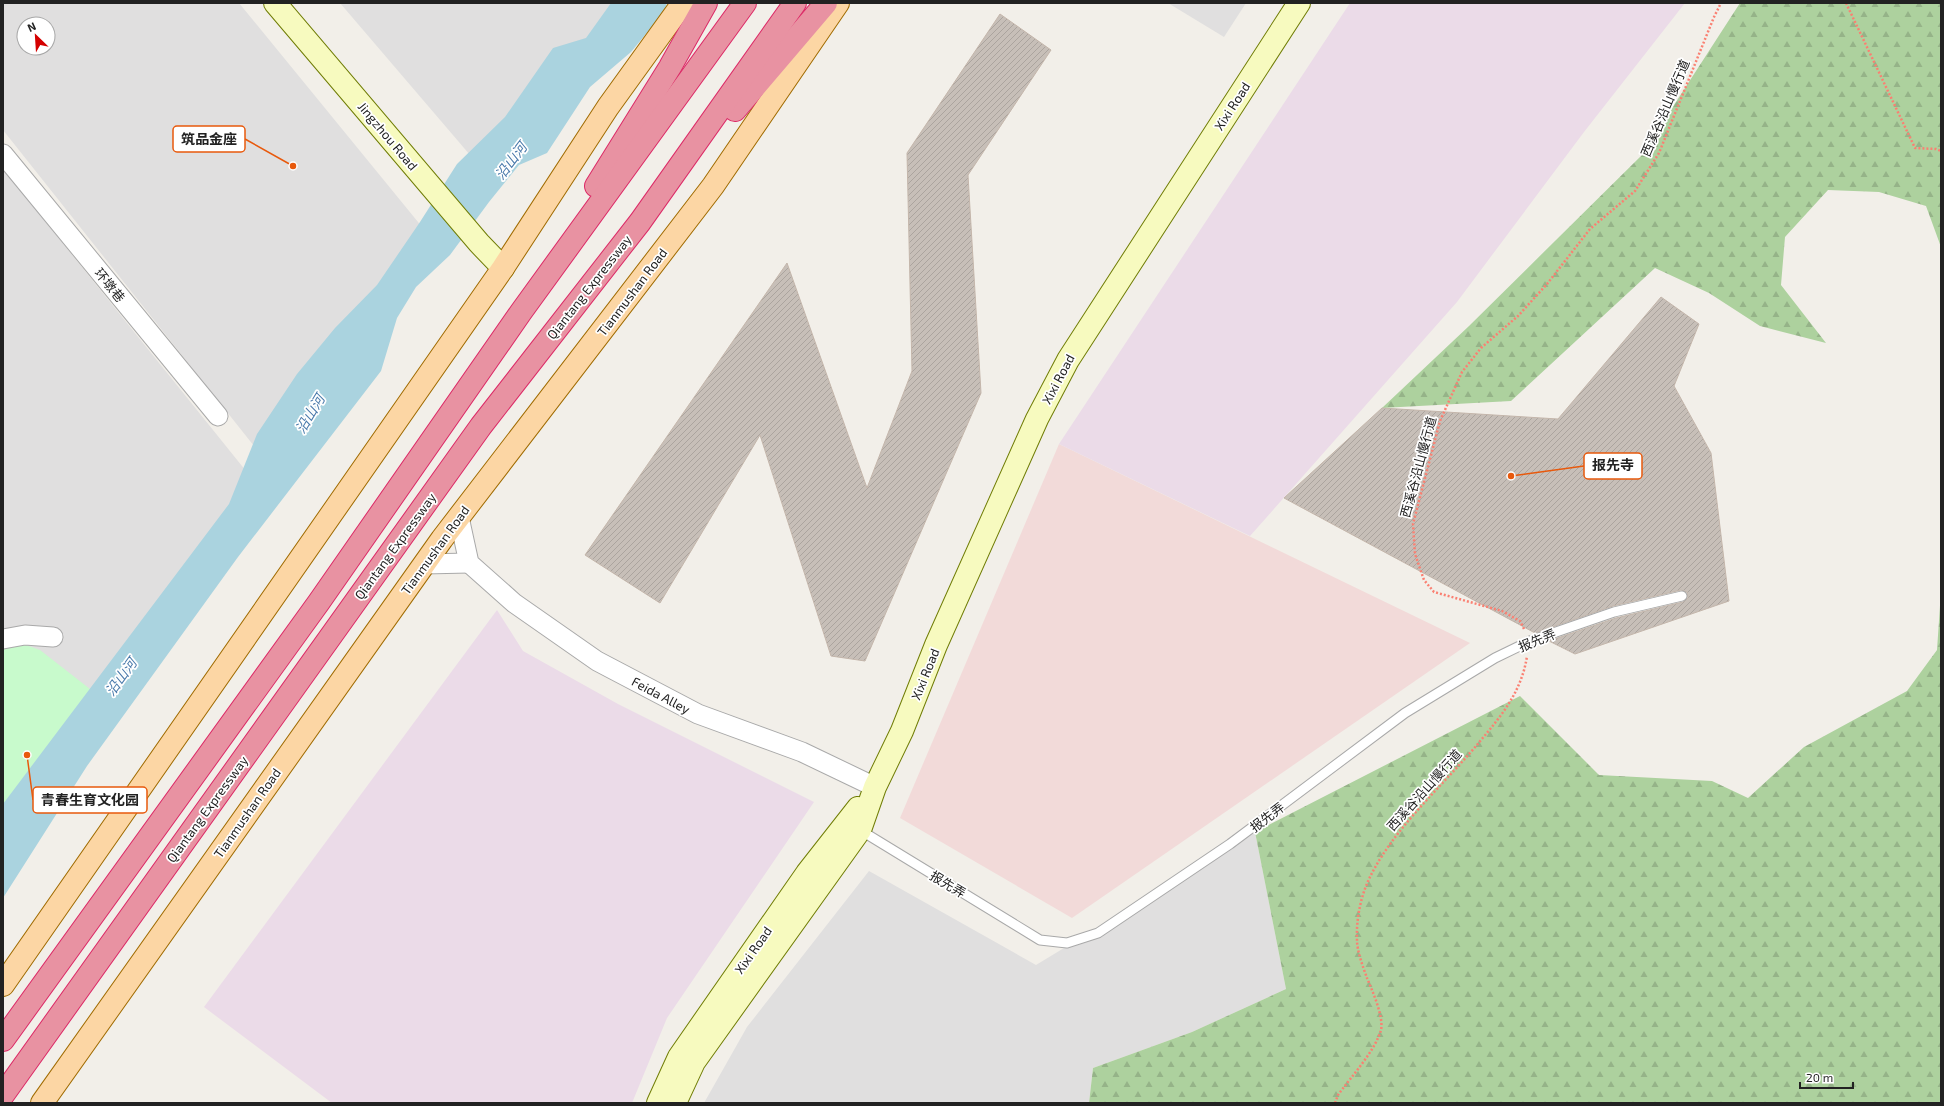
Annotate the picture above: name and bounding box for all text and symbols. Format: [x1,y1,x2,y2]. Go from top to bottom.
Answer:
north arrow [16,16,56,56]
text: N [25,19,38,34]
street label: 西溪谷沿山慢行道 [1637,57,1693,159]
street label: Xixi Road [1211,79,1253,133]
street label: Jingzhou Road [355,99,421,173]
callout: 筑品金座 [173,126,245,152]
text: 筑品金座 [181,130,237,147]
water label: 沿山河 [491,136,532,183]
street label: Qiantang Expressway [543,232,635,342]
street label: Tianmushan Road [594,245,670,339]
street label: 环墩巷 [92,265,128,305]
street label: Xixi Road [1038,351,1078,407]
water label: 沿山河 [291,389,329,436]
street label: 西溪谷沿山慢行道 [1397,415,1439,519]
callout: 报先寺 [1584,453,1642,479]
text: 报先寺 [1592,456,1634,473]
street label: Qiantang Expressway [351,489,439,602]
street label: Tianmushan Road [397,502,473,598]
street label: 报先弄 [1516,625,1558,655]
street label: Xixi Road [907,646,943,702]
water label: 沿山河 [101,652,142,699]
street label: Feida Alley [629,673,693,717]
street label: 西溪谷沿山慢行道 [1383,746,1465,834]
street label: Qiantang Expressway [163,752,251,865]
street label: Tianmushan Road [210,765,284,861]
callout: 青春生育文化园 [33,787,147,813]
text: 青春生育文化园 [41,791,139,808]
street label: 报先弄 [1247,799,1287,835]
street label: 报先弄 [927,867,969,901]
street label: Xixi Road [731,923,775,977]
scale bar [1800,1064,1853,1090]
text: 20 m [1806,1070,1833,1084]

